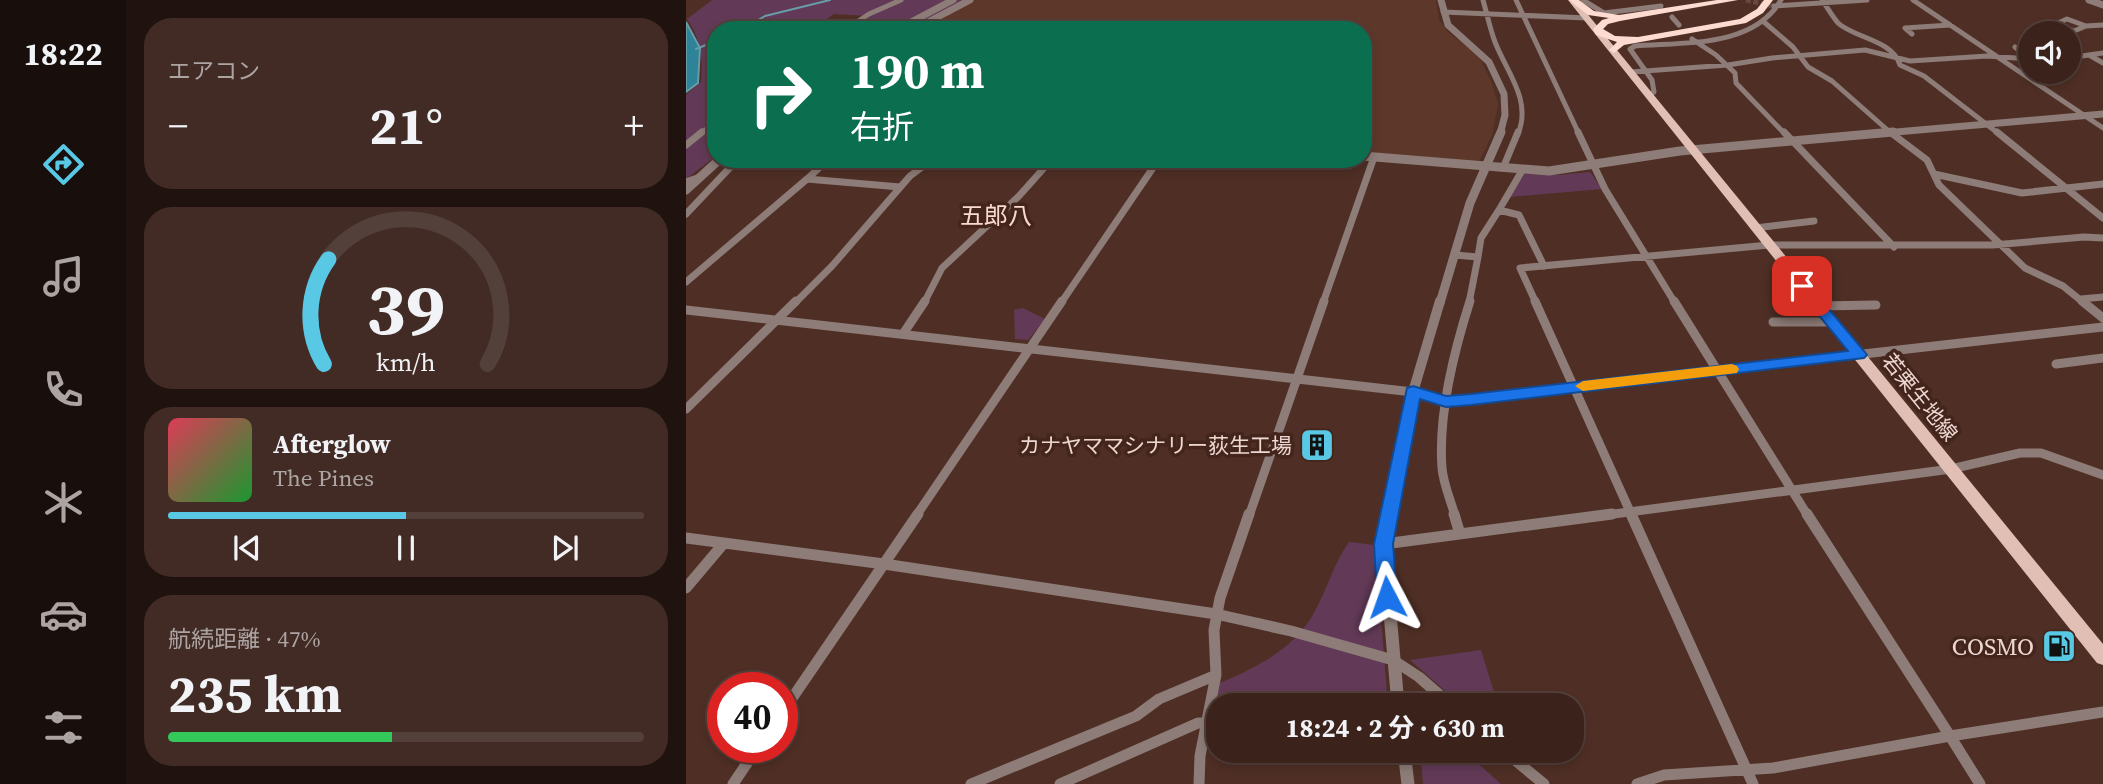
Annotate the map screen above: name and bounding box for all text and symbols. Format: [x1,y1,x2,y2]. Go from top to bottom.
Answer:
map controls [2018,21,2081,84]
button: sound [2018,21,2081,84]
text: 18:22 [24,32,102,76]
text: 190 m [850,37,985,104]
icon: right [735,49,826,140]
text: エアコン [168,55,260,87]
text: 21° [369,90,443,161]
text: − [168,100,188,152]
text: + [624,100,644,152]
text: 右折 [850,105,914,149]
icon: directions [39,140,88,189]
district label: 五郎八 [960,199,1032,232]
icon: music [39,252,88,301]
pin [1772,256,1832,316]
text: 39 [367,259,445,358]
icon: arrive [1783,267,1821,305]
text: km/h [376,344,436,378]
street label: 若栗生地線 [1876,347,1964,447]
icon: phone [39,365,88,414]
text: Afterglow [273,426,391,462]
building icon: カナヤママシナリー荻生工場 [1298,426,1336,464]
place label: カナヤママシナリー荻生工場 [1019,431,1292,460]
text: The Pines [273,462,374,494]
icon: climate [39,478,88,527]
icon: previous [228,529,266,567]
icon: pause [387,529,425,567]
icon: next [546,529,584,567]
position arrow [1350,560,1424,634]
icon: car [39,590,88,639]
text: 航続距離 · 47% [168,623,321,655]
fuel station icon: COSMO [2040,627,2078,665]
place label: COSMO [1952,630,2034,663]
text: 235 km [168,658,342,729]
speed limit sign: 40 [707,672,798,763]
icon: filters [39,703,88,752]
text: 18:24 · 2 分 · 630 m [1285,710,1505,746]

